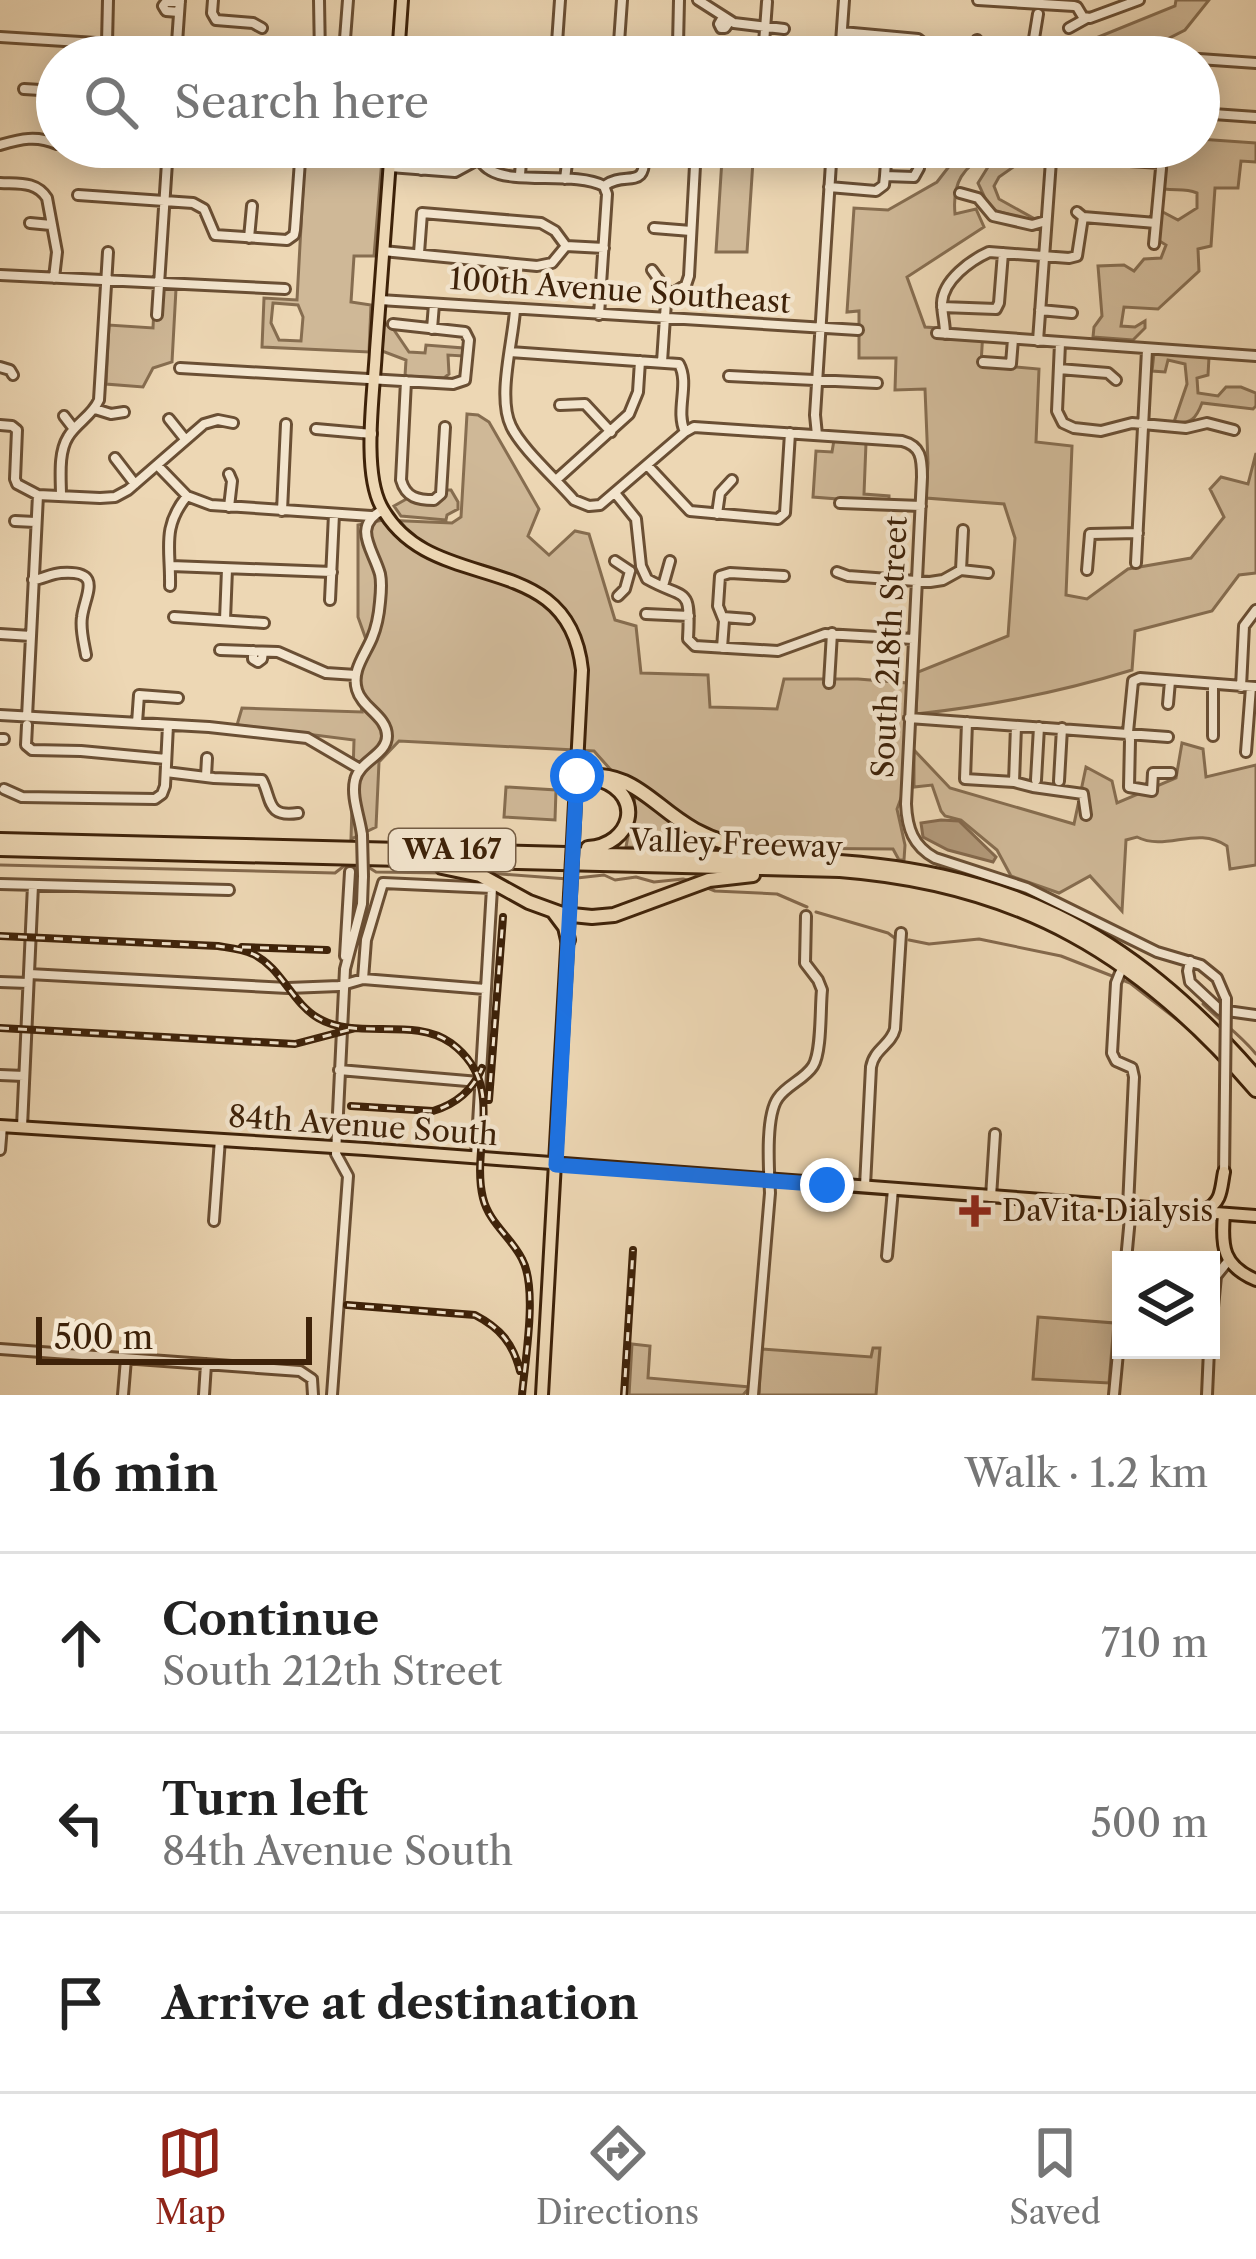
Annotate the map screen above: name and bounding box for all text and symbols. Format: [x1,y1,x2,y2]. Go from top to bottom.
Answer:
search box [36,36,1220,168]
icon: search [78,69,144,135]
text: Search here [174,74,429,130]
street label: 100th Avenue Southeast [448,260,792,321]
street label: South 218th Street [864,515,915,779]
route start [550,749,604,803]
street label: Valley Freeway [628,821,843,866]
road number: WA 167 [389,829,515,871]
street label: 84th Avenue South [227,1098,499,1153]
route end [800,1158,854,1212]
place label: DaVita Dialysis [1002,1192,1213,1229]
marker: DaVita Dialysis [959,1195,991,1227]
map controls [1112,1251,1220,1359]
button: layers [1112,1251,1220,1359]
scale bar [36,1311,312,1364]
text: 500 m [54,1317,153,1358]
text: 16 min [48,1442,218,1504]
text: Walk · 1.2 km [965,1449,1208,1497]
text: Continue [162,1591,379,1647]
icon: ahead [48,1610,114,1676]
text: 710 m [1101,1619,1208,1667]
text: South 212th Street [162,1647,502,1695]
text: Turn left [162,1771,368,1827]
icon: left [48,1790,114,1856]
text: 500 m [1091,1799,1208,1847]
text: 84th Avenue South [162,1827,513,1875]
icon: arrive [48,1970,114,2036]
text: Arrive at destination [162,1975,639,2031]
tab: Map [155,2120,226,2233]
tab: Directions [536,2120,699,2233]
tab: Saved [1009,2120,1101,2233]

